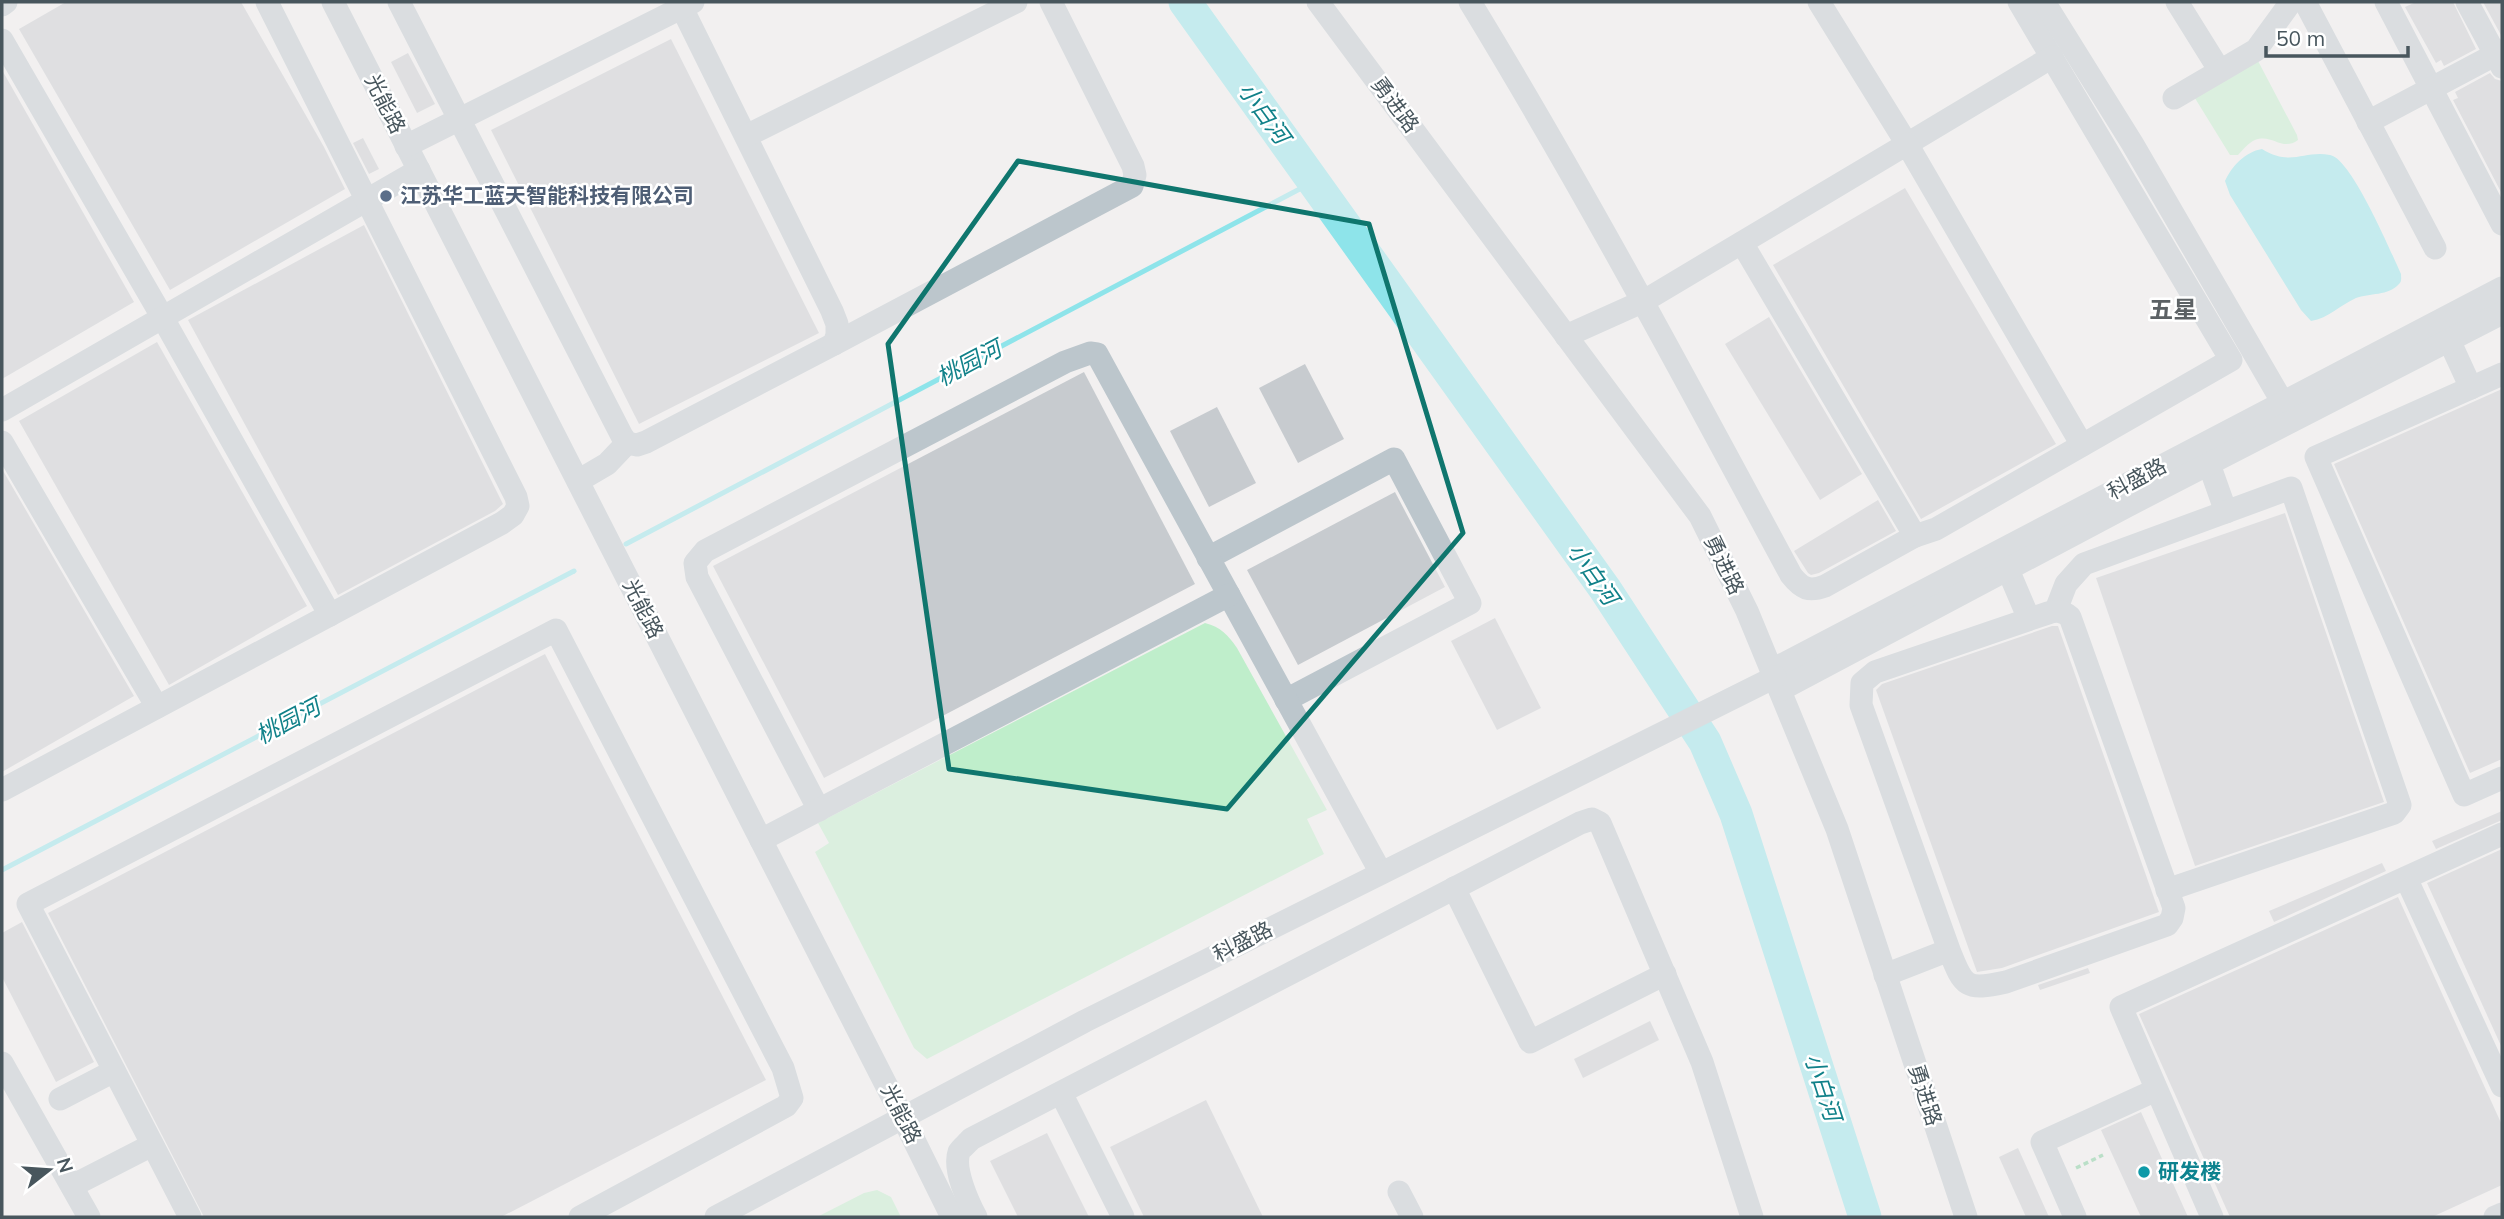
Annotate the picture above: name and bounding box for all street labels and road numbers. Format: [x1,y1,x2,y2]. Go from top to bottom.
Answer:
street label: 光能路 [360,70,412,138]
street label: 勇进路 [1366,71,1425,137]
street label: 科盛路 [2103,452,2170,504]
street label: 勇进路 [1699,531,1750,599]
street label: 光能路 [618,575,670,643]
street label: 科盛路 [1209,915,1277,967]
street label: 勇进路 [1904,1061,1948,1129]
street label: 光能路 [876,1080,928,1148]

